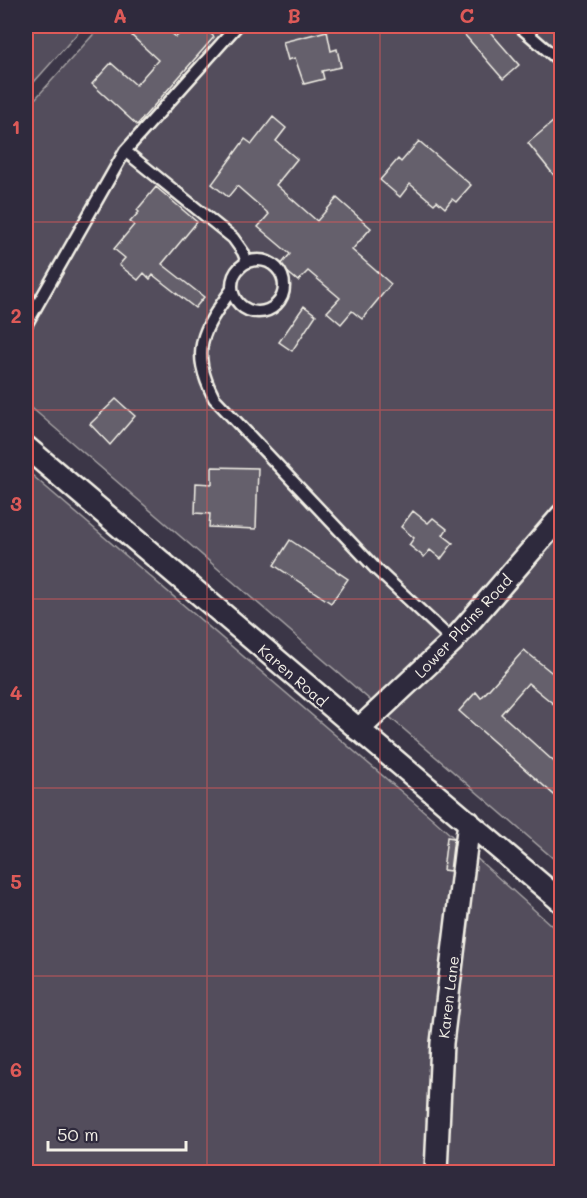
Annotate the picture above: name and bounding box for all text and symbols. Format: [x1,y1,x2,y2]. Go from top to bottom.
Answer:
text: A [113,2,127,28]
text: B [287,2,301,28]
text: C [460,2,475,28]
text: 1 [12,113,20,139]
text: 2 [10,302,22,328]
text: 3 [10,490,22,516]
street label: Lower Plains Road [410,570,516,682]
street label: Karen Road [254,639,332,711]
text: 4 [10,679,23,705]
text: 5 [10,868,22,894]
street label: Karen Lane [433,954,463,1040]
text: 6 [10,1056,22,1082]
scale bar [48,1114,186,1152]
text: 50 m [57,1122,99,1146]

